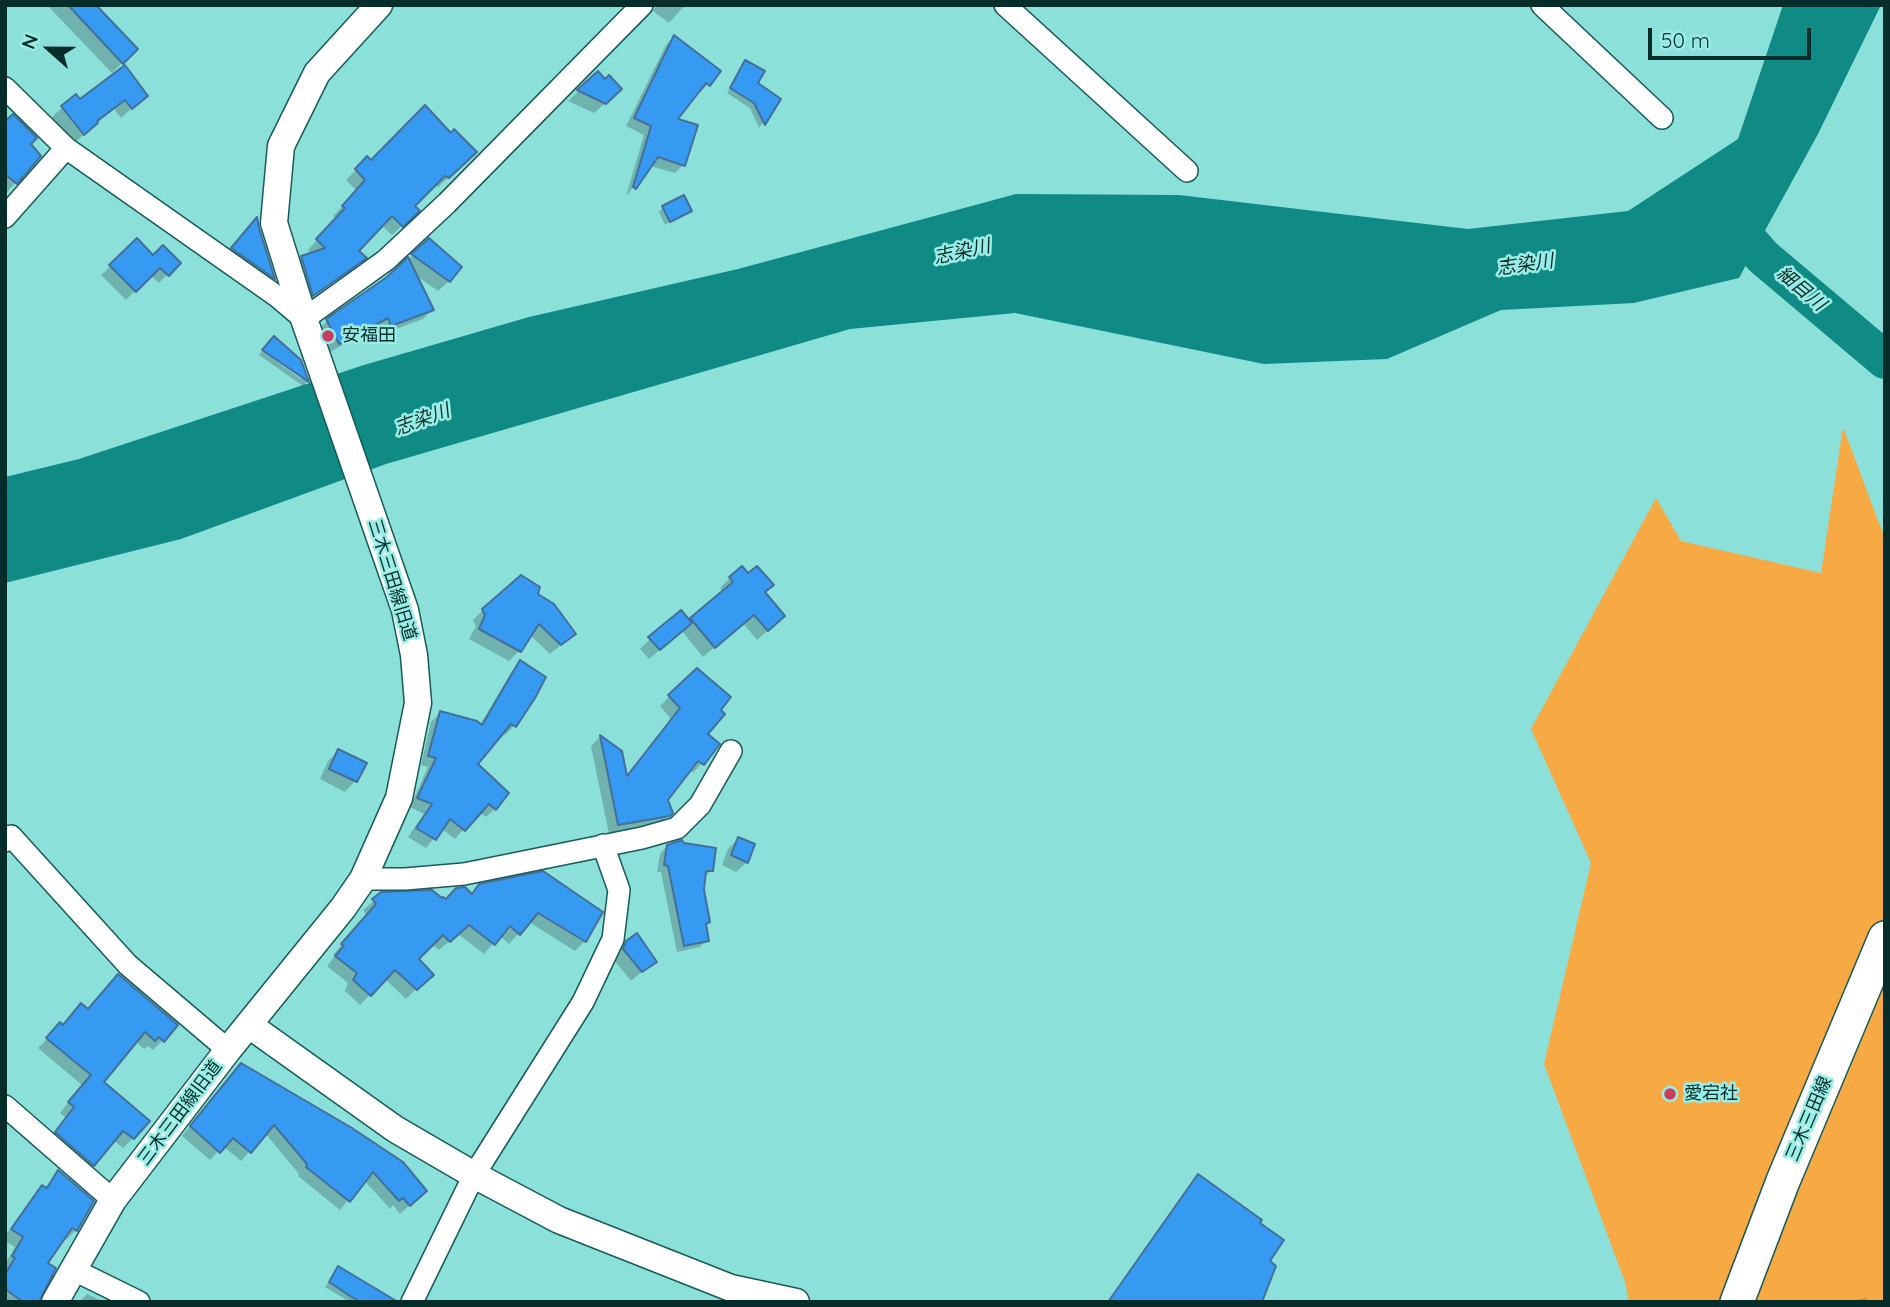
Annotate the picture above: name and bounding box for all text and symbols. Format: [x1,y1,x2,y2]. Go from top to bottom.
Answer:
north arrow [14,14,84,84]
scale bar [1652,14,1815,58]
text: 50 m [1661,27,1710,53]
text: N [16,31,43,52]
water label: 志染川 [932,235,992,269]
water label: 志染川 [1495,250,1555,280]
water label: 細目川 [1772,262,1830,316]
place label: 安福田 [342,325,396,347]
marker: 安福田 [320,328,336,344]
water label: 志染川 [391,400,453,440]
street label: 三木三田線旧道 [363,517,421,643]
street label: 三木三田線旧道 [133,1056,227,1170]
street label: 三木三田線 [1781,1073,1837,1165]
place label: 愛宕社 [1684,1083,1738,1105]
marker: 愛宕社 [1662,1086,1678,1102]

